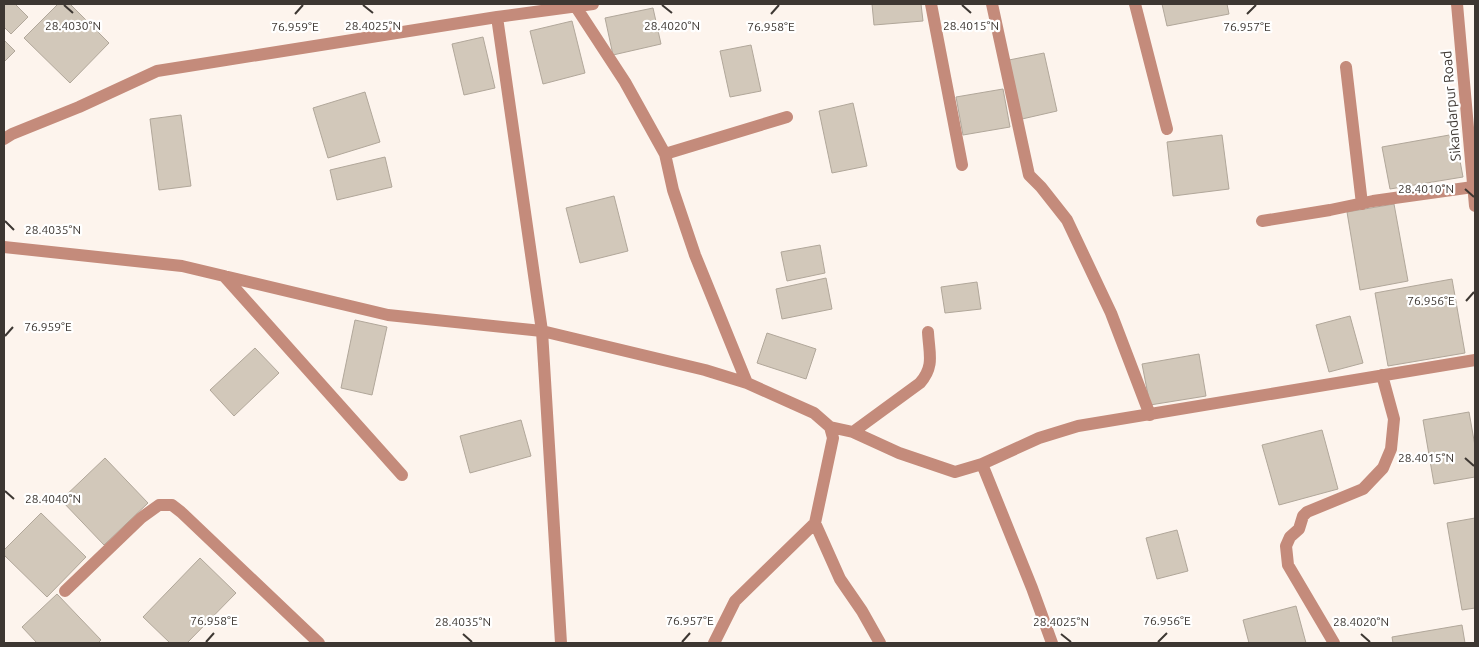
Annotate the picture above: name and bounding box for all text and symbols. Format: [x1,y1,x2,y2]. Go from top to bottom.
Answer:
text: 28.4030°N [45,19,101,32]
text: 28.4025°N [345,19,401,32]
text: 28.4020°N [644,19,700,32]
text: 28.4015°N [943,19,999,32]
text: 76.959°E [271,20,319,33]
text: 76.958°E [747,20,795,33]
text: 76.957°E [1223,20,1271,33]
street label: Sikandarpur Road [1438,50,1464,162]
text: 28.4010°N [1398,182,1454,195]
text: 28.4035°N [25,223,81,236]
text: 76.956°E [1407,294,1455,307]
text: 76.959°E [24,320,72,333]
text: 28.4015°N [1398,451,1454,464]
text: 28.4040°N [25,492,81,505]
text: 76.958°E [190,614,238,627]
text: 76.957°E [666,614,714,627]
text: 76.956°E [1143,614,1191,627]
text: 28.4035°N [435,615,491,628]
text: 28.4025°N [1033,615,1089,628]
text: 28.4020°N [1333,615,1389,628]

